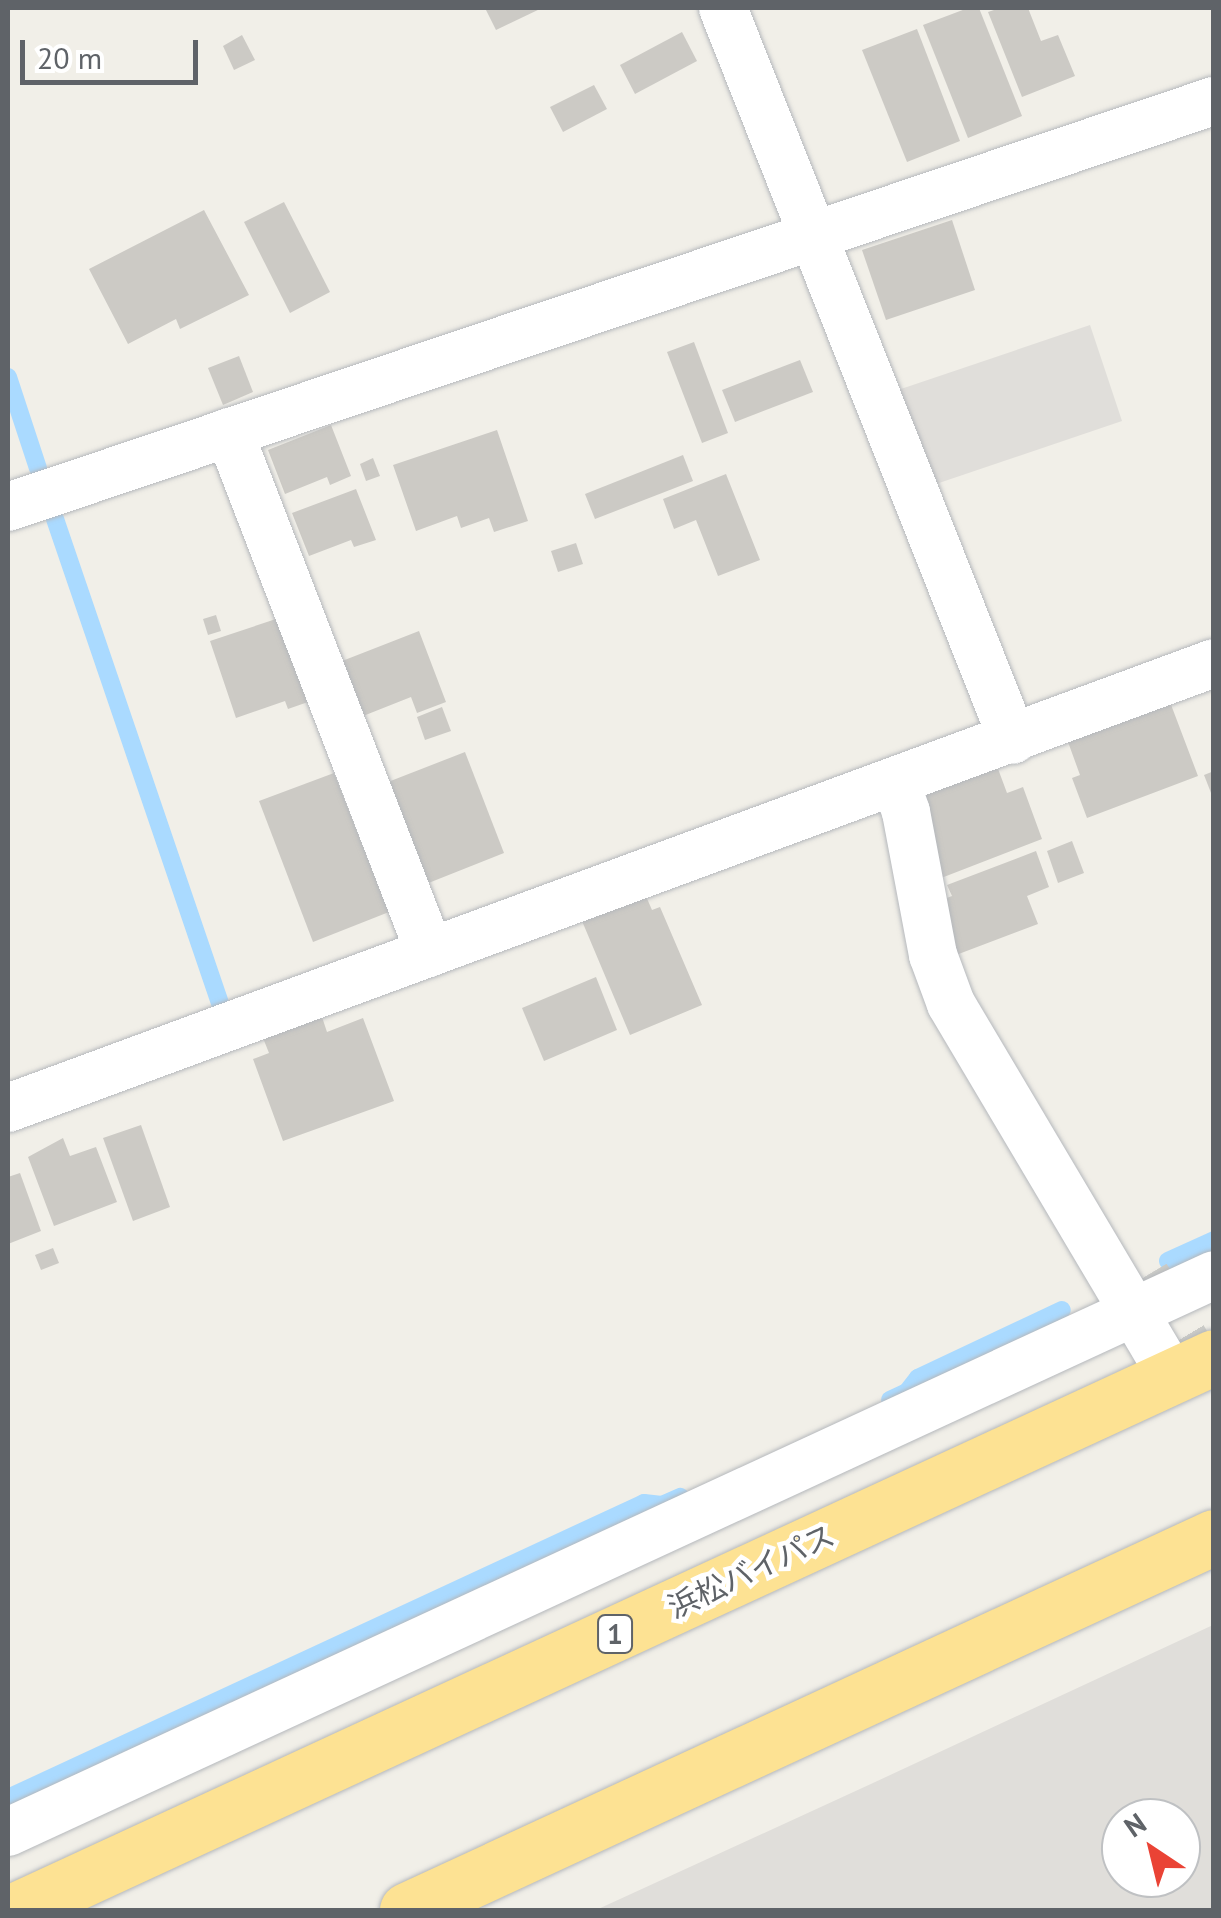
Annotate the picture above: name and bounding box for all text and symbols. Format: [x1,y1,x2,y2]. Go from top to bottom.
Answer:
scale bar [25,20,202,82]
text: 20 m [37,38,102,77]
street label: 浜松バイパス [662,1517,840,1625]
road number: 1 [595,1611,635,1657]
north arrow [1101,1798,1201,1898]
text: N [1117,1804,1153,1845]

